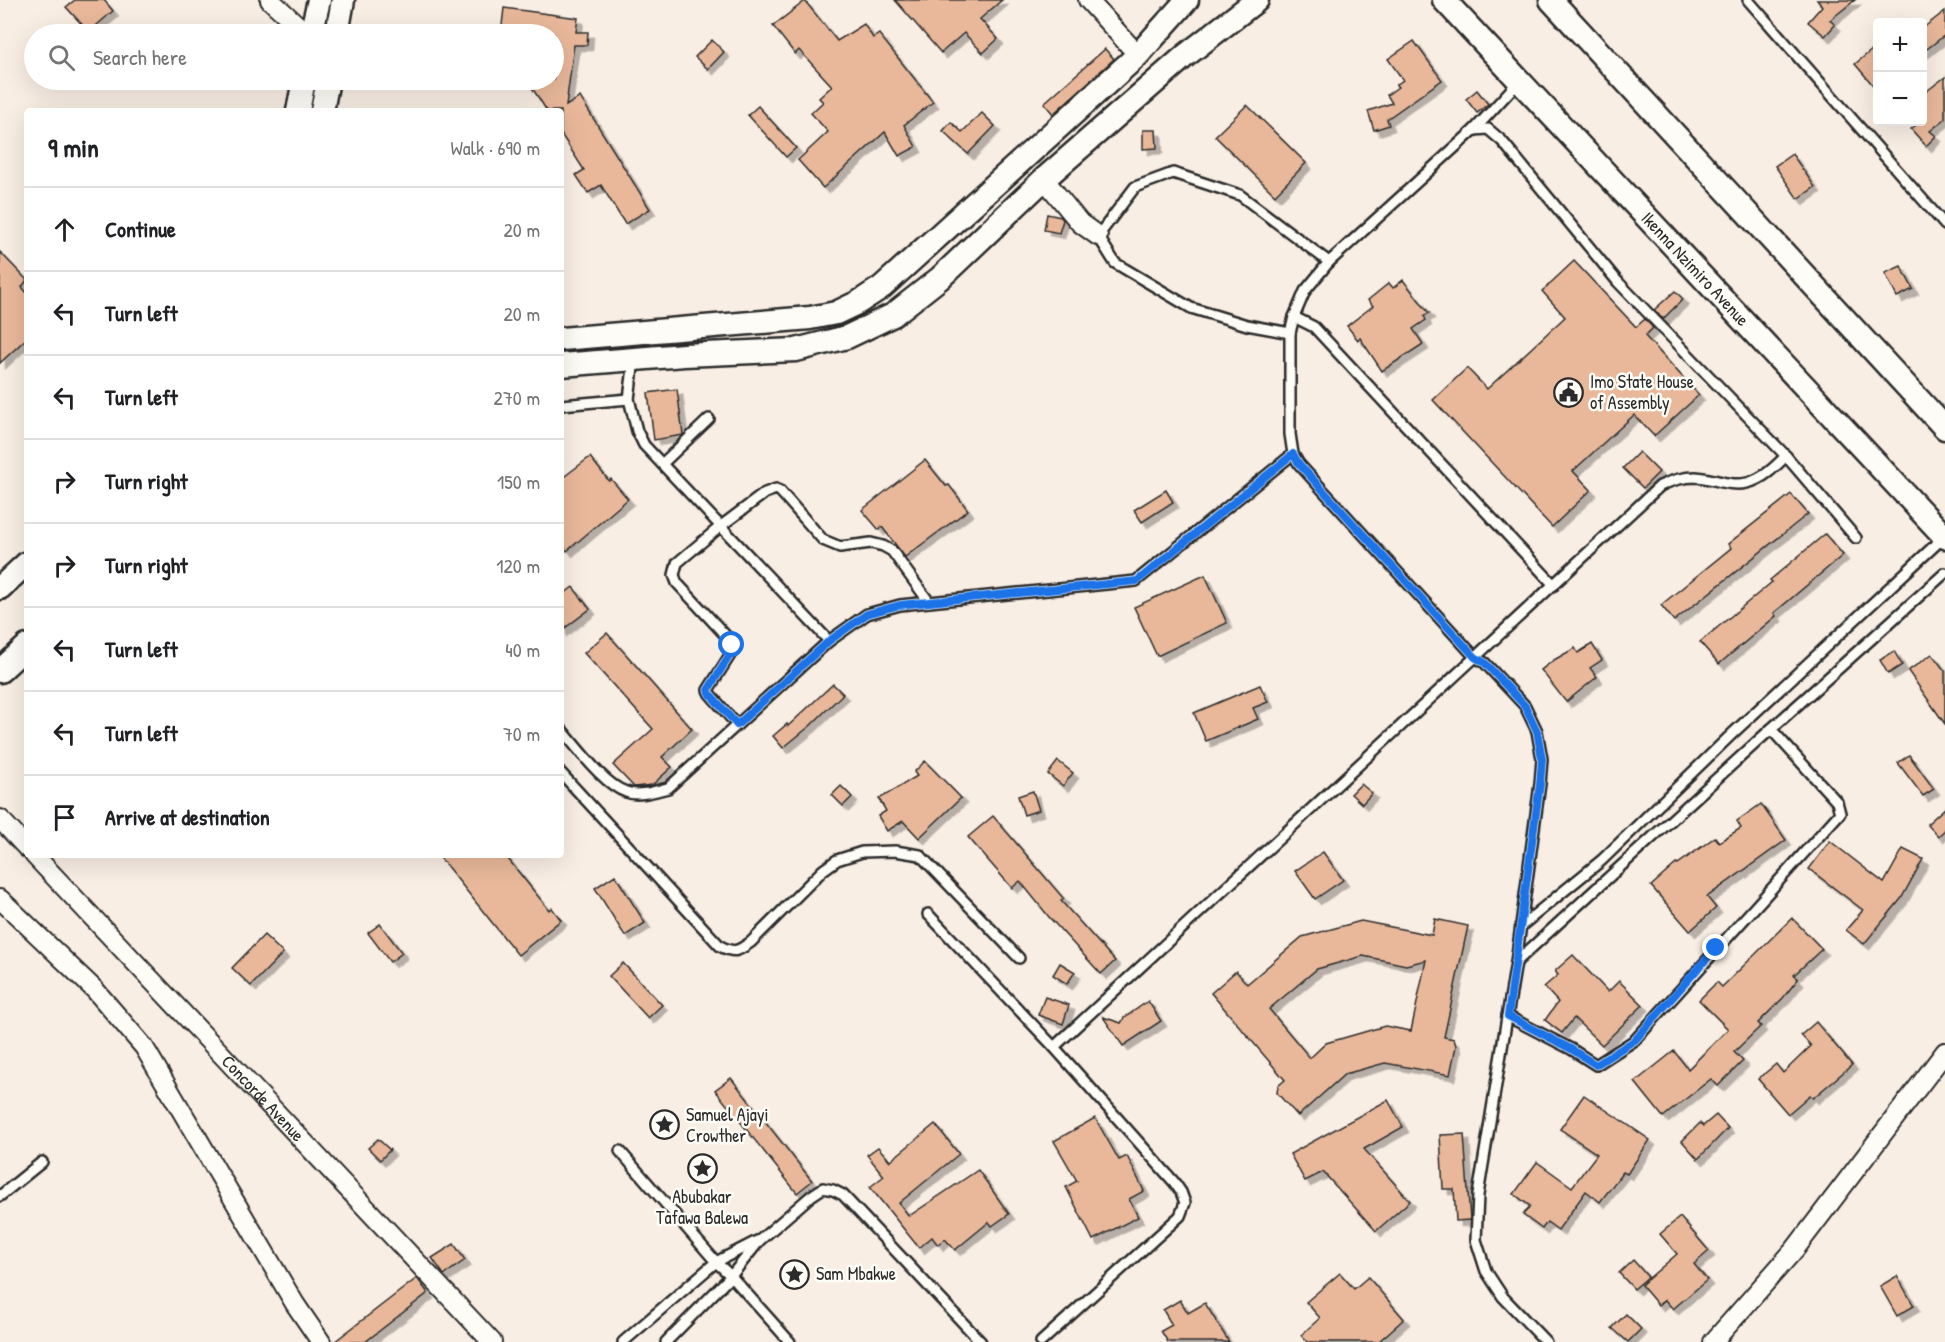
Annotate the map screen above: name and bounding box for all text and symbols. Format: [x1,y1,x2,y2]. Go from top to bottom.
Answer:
map controls [1873,18,1927,126]
button: + [1873,18,1927,72]
search box [24,24,564,90]
icon: search [45,41,78,74]
text: Search here [93,42,187,72]
button: − [1873,72,1927,126]
text: 9 min [48,130,99,165]
text: Walk · 690 m [451,134,540,161]
street label: Ikenna Nzimiro Avenue [1636,206,1755,331]
icon: ahead [48,213,81,246]
text: Continue [105,214,176,244]
text: 20 m [503,216,540,243]
icon: left [48,297,81,330]
text: Turn left [105,298,178,328]
text: 20 m [503,300,540,327]
place label: Imo State House of Assembly [1590,369,1694,415]
public building icon: Imo State House of Assembly [1553,376,1585,408]
icon: left [48,381,81,414]
text: Turn left [105,382,178,412]
text: 270 m [494,384,540,411]
icon: right [48,465,81,498]
text: Turn right [105,466,188,496]
text: 150 m [497,468,540,495]
icon: right [48,549,81,582]
text: Turn right [105,550,188,580]
text: 120 m [496,552,540,579]
route start [718,631,744,657]
icon: left [48,633,81,666]
text: Turn left [105,634,178,664]
text: 40 m [505,636,540,663]
icon: left [48,717,81,750]
text: Turn left [105,718,178,748]
text: 70 m [503,720,540,747]
icon: arrive [48,801,81,834]
text: Arrive at destination [105,802,270,832]
route end [1702,934,1728,960]
street label: Concorde Avenue [216,1049,310,1147]
place label: Samuel Ajayi Crowther [686,1102,769,1148]
place icon: Samuel Ajayi Crowther [649,1109,681,1141]
place icon: Abubakar Tafawa Balewa [686,1152,718,1184]
place label: Abubakar Tafawa Balewa [656,1184,748,1230]
place icon: Sam Mbakwe [779,1258,811,1290]
place label: Sam Mbakwe [816,1261,896,1286]

